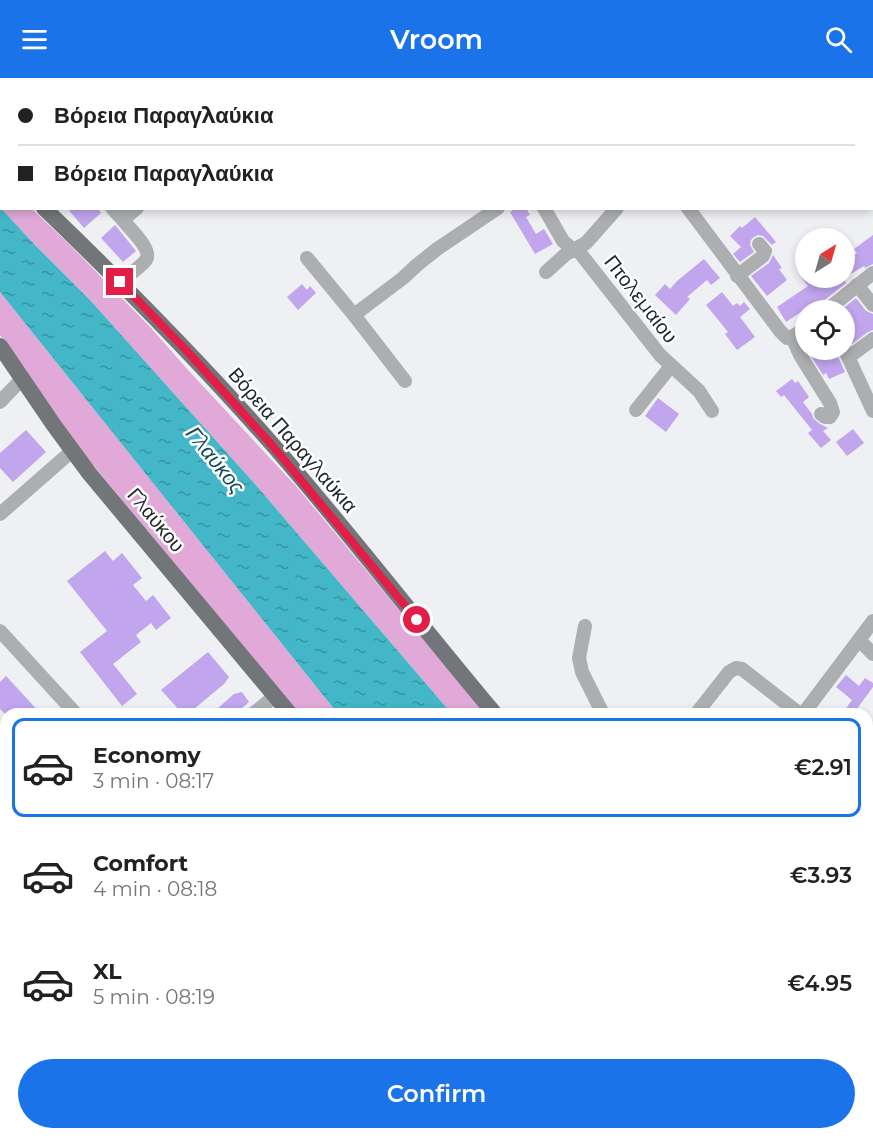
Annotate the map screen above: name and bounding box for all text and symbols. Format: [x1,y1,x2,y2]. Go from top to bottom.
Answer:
icon: menu [18,23,51,56]
text: Vroom [390,23,483,56]
icon: search [822,23,855,56]
text: Βόρεια Παραγλαύκια [54,102,273,129]
text: Βόρεια Παραγλαύκια [54,160,273,187]
north arrow [795,228,855,288]
map controls [795,228,855,360]
street label: Πτολεμαίου [599,250,683,348]
route end [106,268,133,295]
button: locate [795,300,855,360]
street label: Βόρεια Παραγλαύκια [223,363,363,517]
water label: Γλαύκος [181,421,251,499]
street label: Γλαύκου [122,483,190,557]
route start [403,606,430,633]
icon: car [21,741,75,795]
text: Economy [93,742,201,769]
text: €2.91 [794,754,852,781]
text: 3 min · 08:17 [93,769,214,793]
icon: car [21,849,75,903]
text: Comfort [93,850,188,877]
text: €3.93 [790,862,852,889]
text: 4 min · 08:18 [93,877,217,901]
icon: car [21,957,75,1011]
text: XL [93,958,122,985]
text: €4.95 [787,970,852,997]
text: 5 min · 08:19 [93,985,215,1009]
button: Confirm [18,1059,855,1128]

